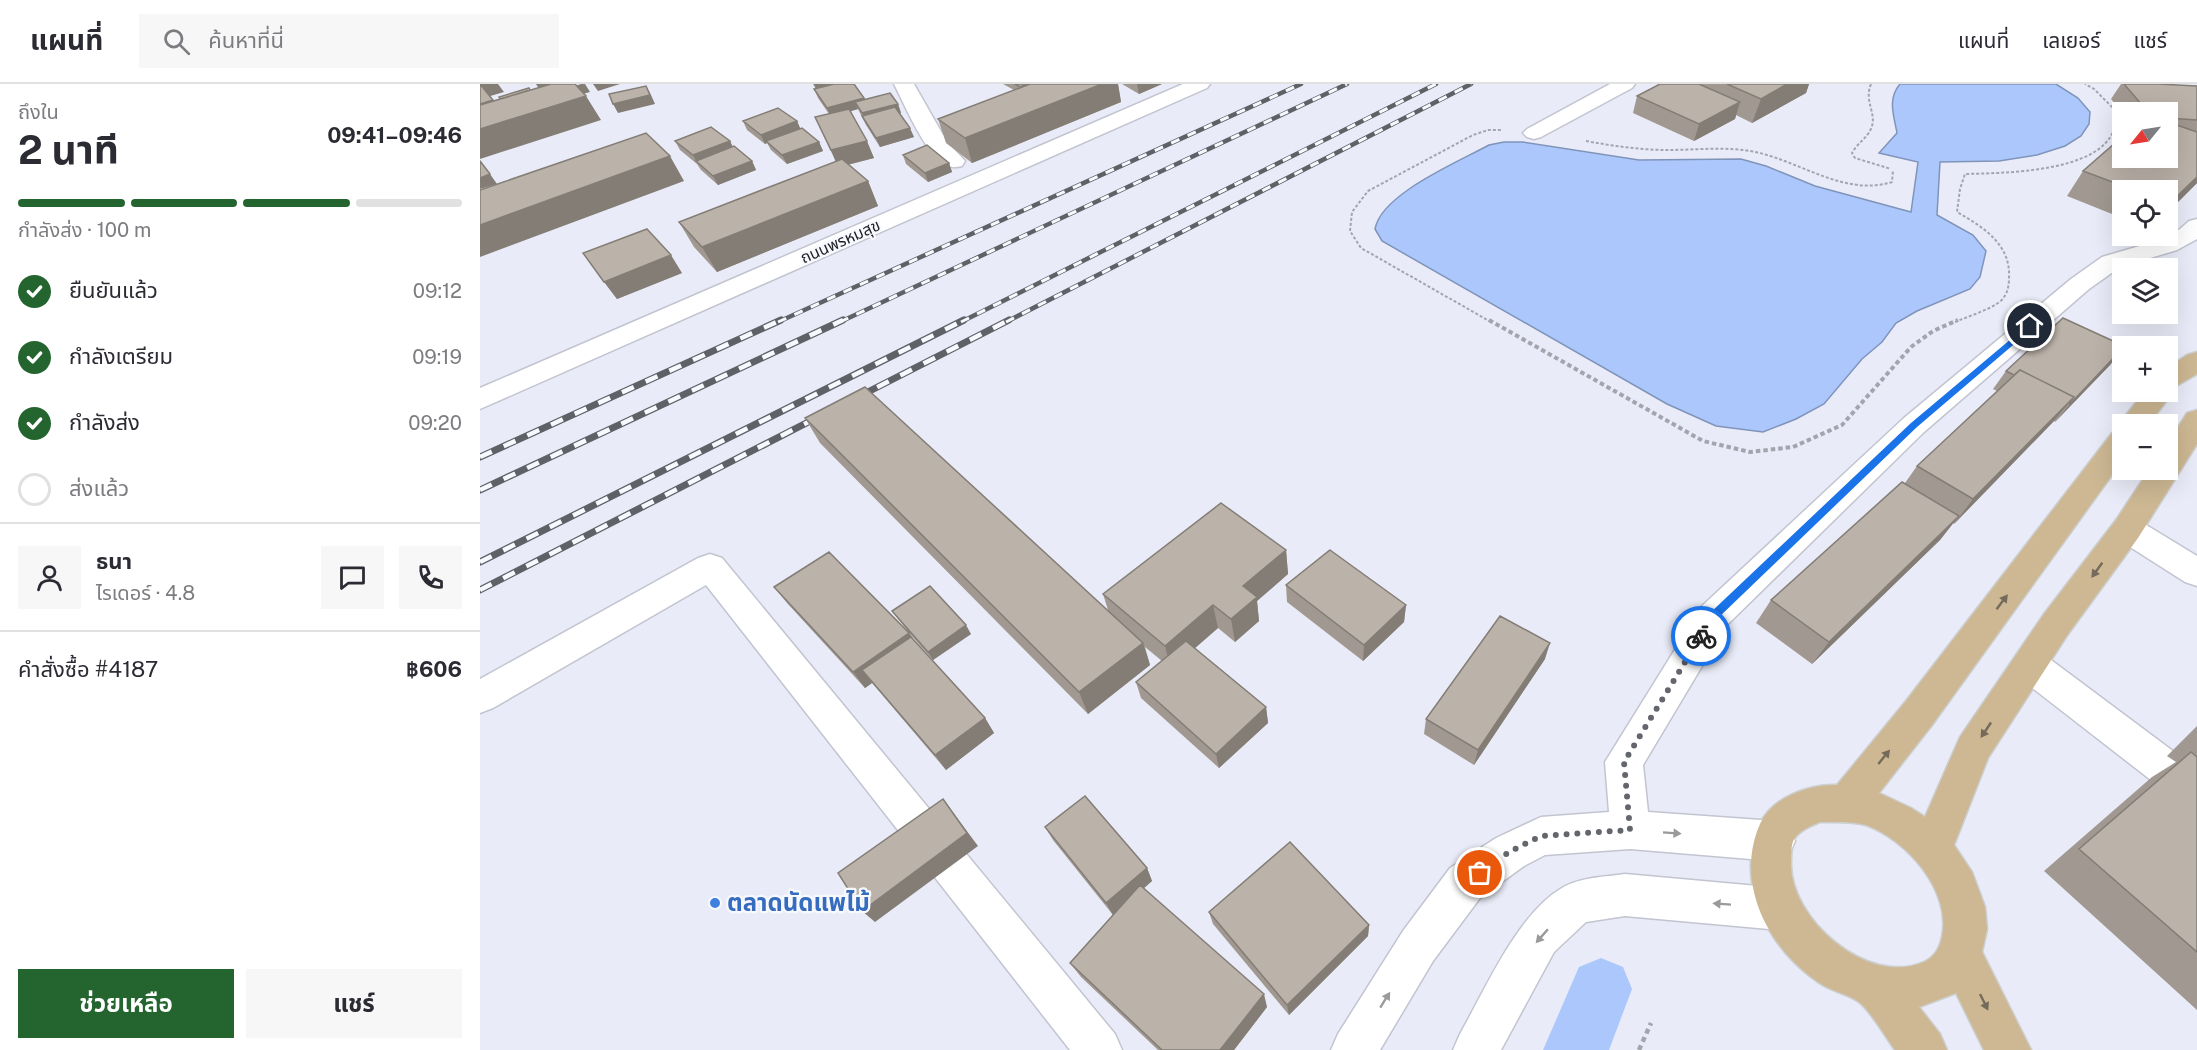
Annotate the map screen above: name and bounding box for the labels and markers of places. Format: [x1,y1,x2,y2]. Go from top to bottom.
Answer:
pin [2004,300,2055,351]
pin [1454,847,1505,898]
place label: ตลาดนัดแพไม้ [727,888,870,916]
marker: ตลาดนัดแพไม้ [708,896,722,910]

